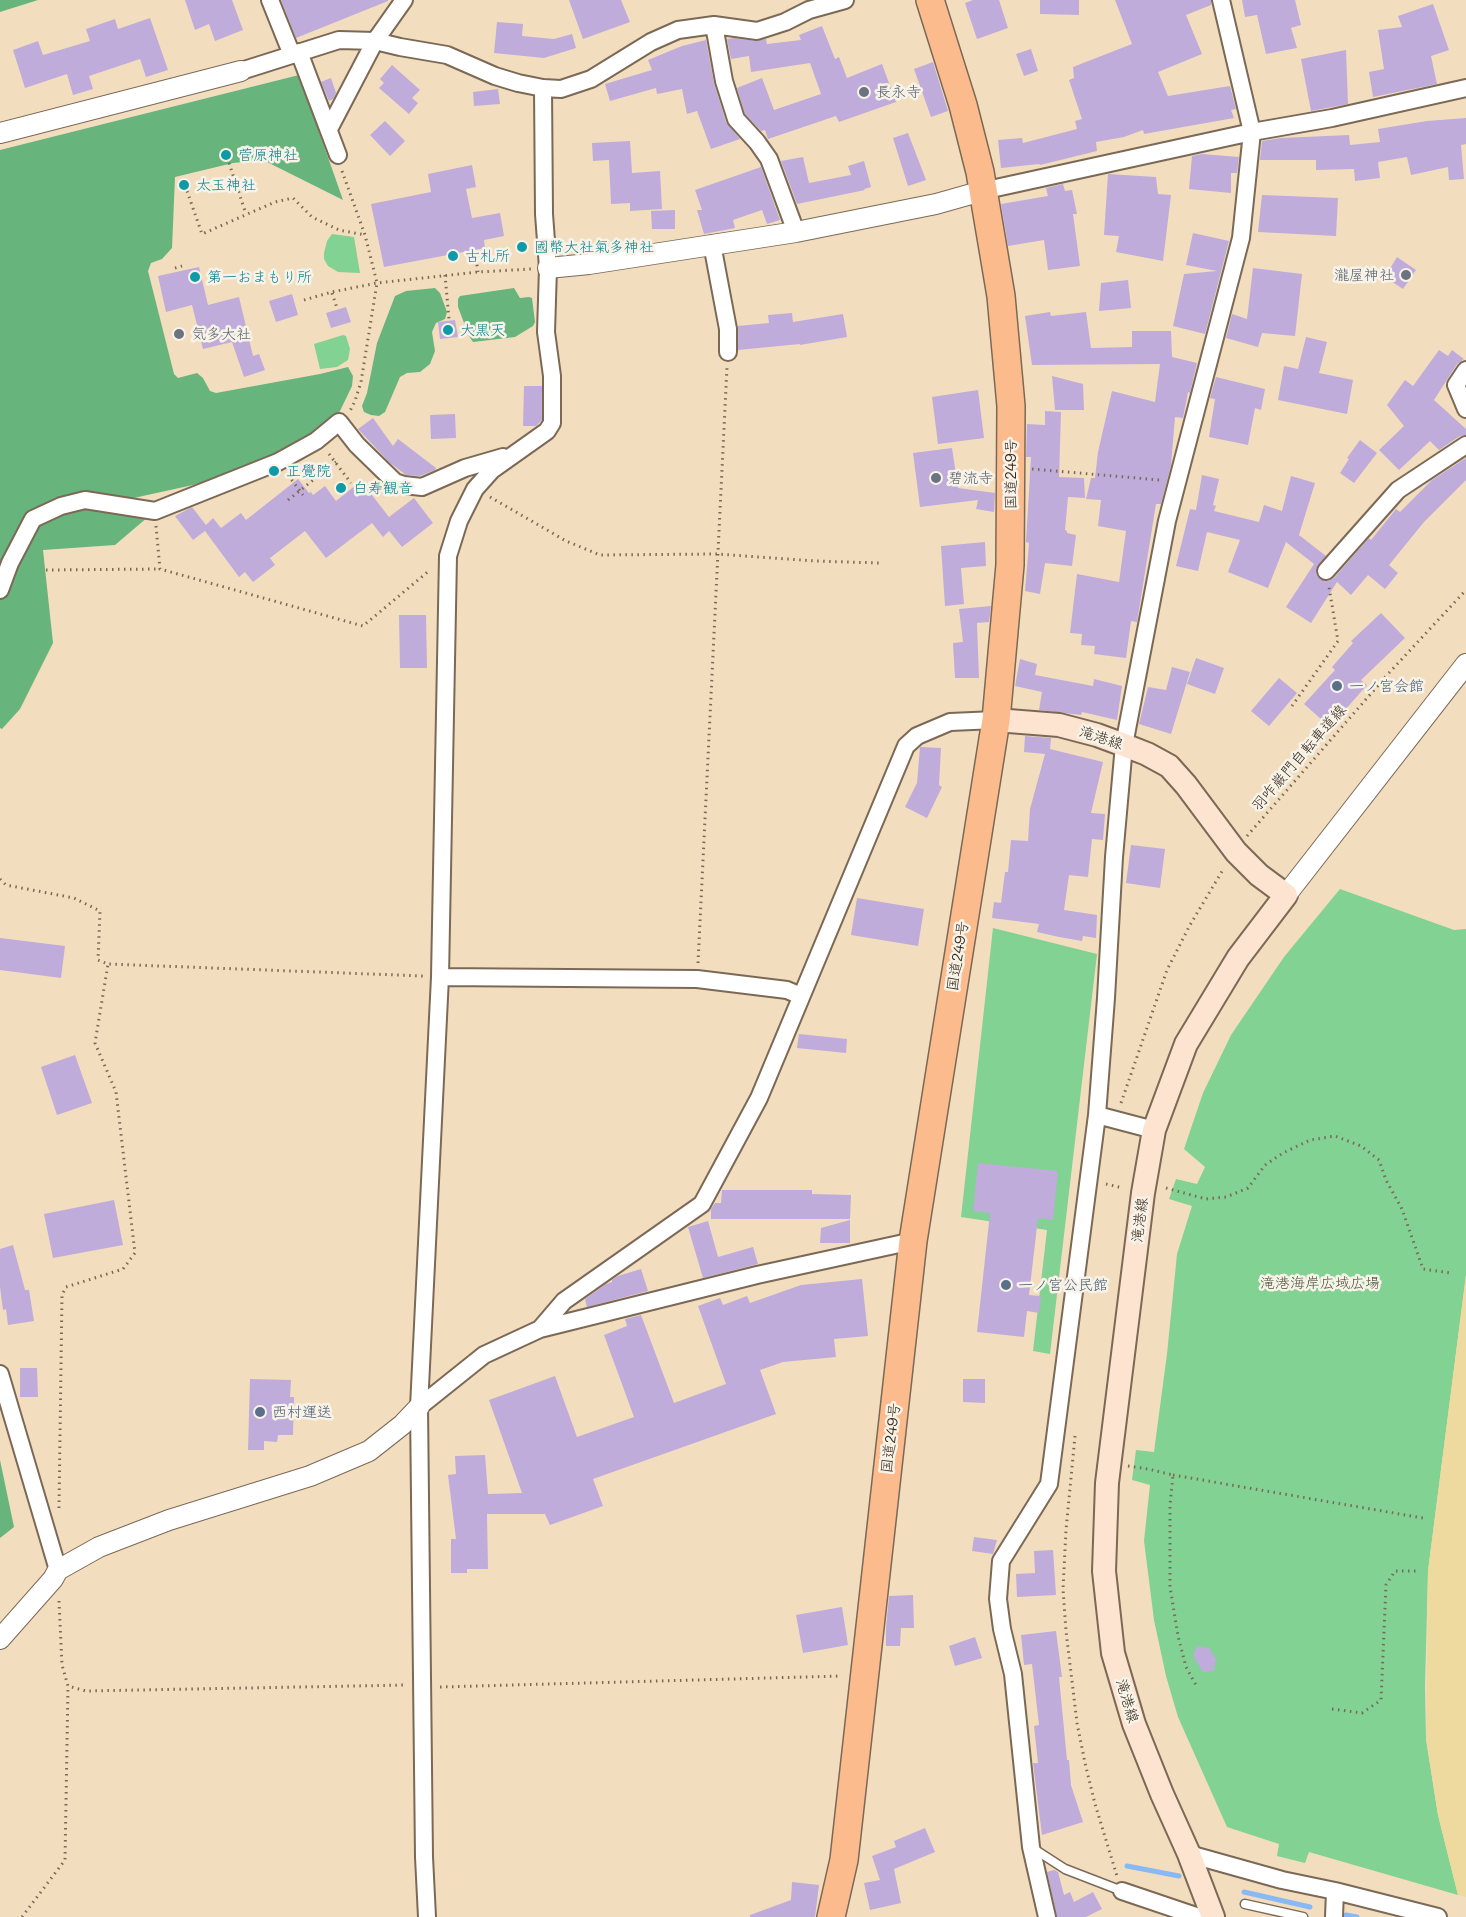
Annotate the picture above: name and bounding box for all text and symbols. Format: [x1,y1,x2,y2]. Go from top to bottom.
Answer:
place label: 長永寺 [876,83,921,101]
marker: 長永寺 [857,85,871,99]
place label: 菅原神社 [238,146,298,164]
marker: 菅原神社 [219,148,233,162]
place label: 太玉神社 [196,176,256,194]
marker: 太玉神社 [177,178,191,192]
place label: 國幣大社氣多神社 [534,238,654,256]
marker: 國幣大社氣多神社 [515,240,529,254]
place label: 古札所 [465,247,510,265]
marker: 古札所 [446,249,460,263]
place label: 瀧屋神社 [1334,266,1394,284]
place label: 第一おまもり所 [207,268,312,286]
marker: 瀧屋神社 [1399,268,1413,282]
marker: 第一おまもり所 [188,270,202,284]
place label: 大黒天 [460,321,505,339]
marker: 大黒天 [441,323,455,337]
place label: 気多大社 [191,325,251,343]
marker: 気多大社 [172,327,186,341]
street label: 国道249号 [1002,438,1020,510]
place label: 正覺院 [286,462,331,480]
marker: 正覺院 [267,464,281,478]
place label: 碧流寺 [948,469,993,487]
marker: 碧流寺 [929,471,943,485]
place label: 白寿観音 [353,479,413,497]
marker: 白寿観音 [334,481,348,495]
place label: 一ノ宮会館 [1349,677,1424,695]
marker: 一ノ宮会館 [1330,679,1344,693]
street label: 羽咋巌門自転車道線 [1248,701,1350,815]
street label: 滝港線 [1077,722,1125,754]
street label: 国道249号 [944,920,972,992]
street label: 滝港線 [1128,1197,1152,1243]
park label: 滝港海岸広域広場 [1260,1274,1380,1292]
place label: 一ノ宮公民館 [1018,1276,1108,1294]
marker: 一ノ宮公民館 [999,1278,1013,1292]
street label: 国道249号 [878,1402,904,1474]
place label: 西村運送 [272,1403,332,1421]
marker: 西村運送 [253,1405,267,1419]
street label: 滝港線 [1112,1677,1142,1725]

